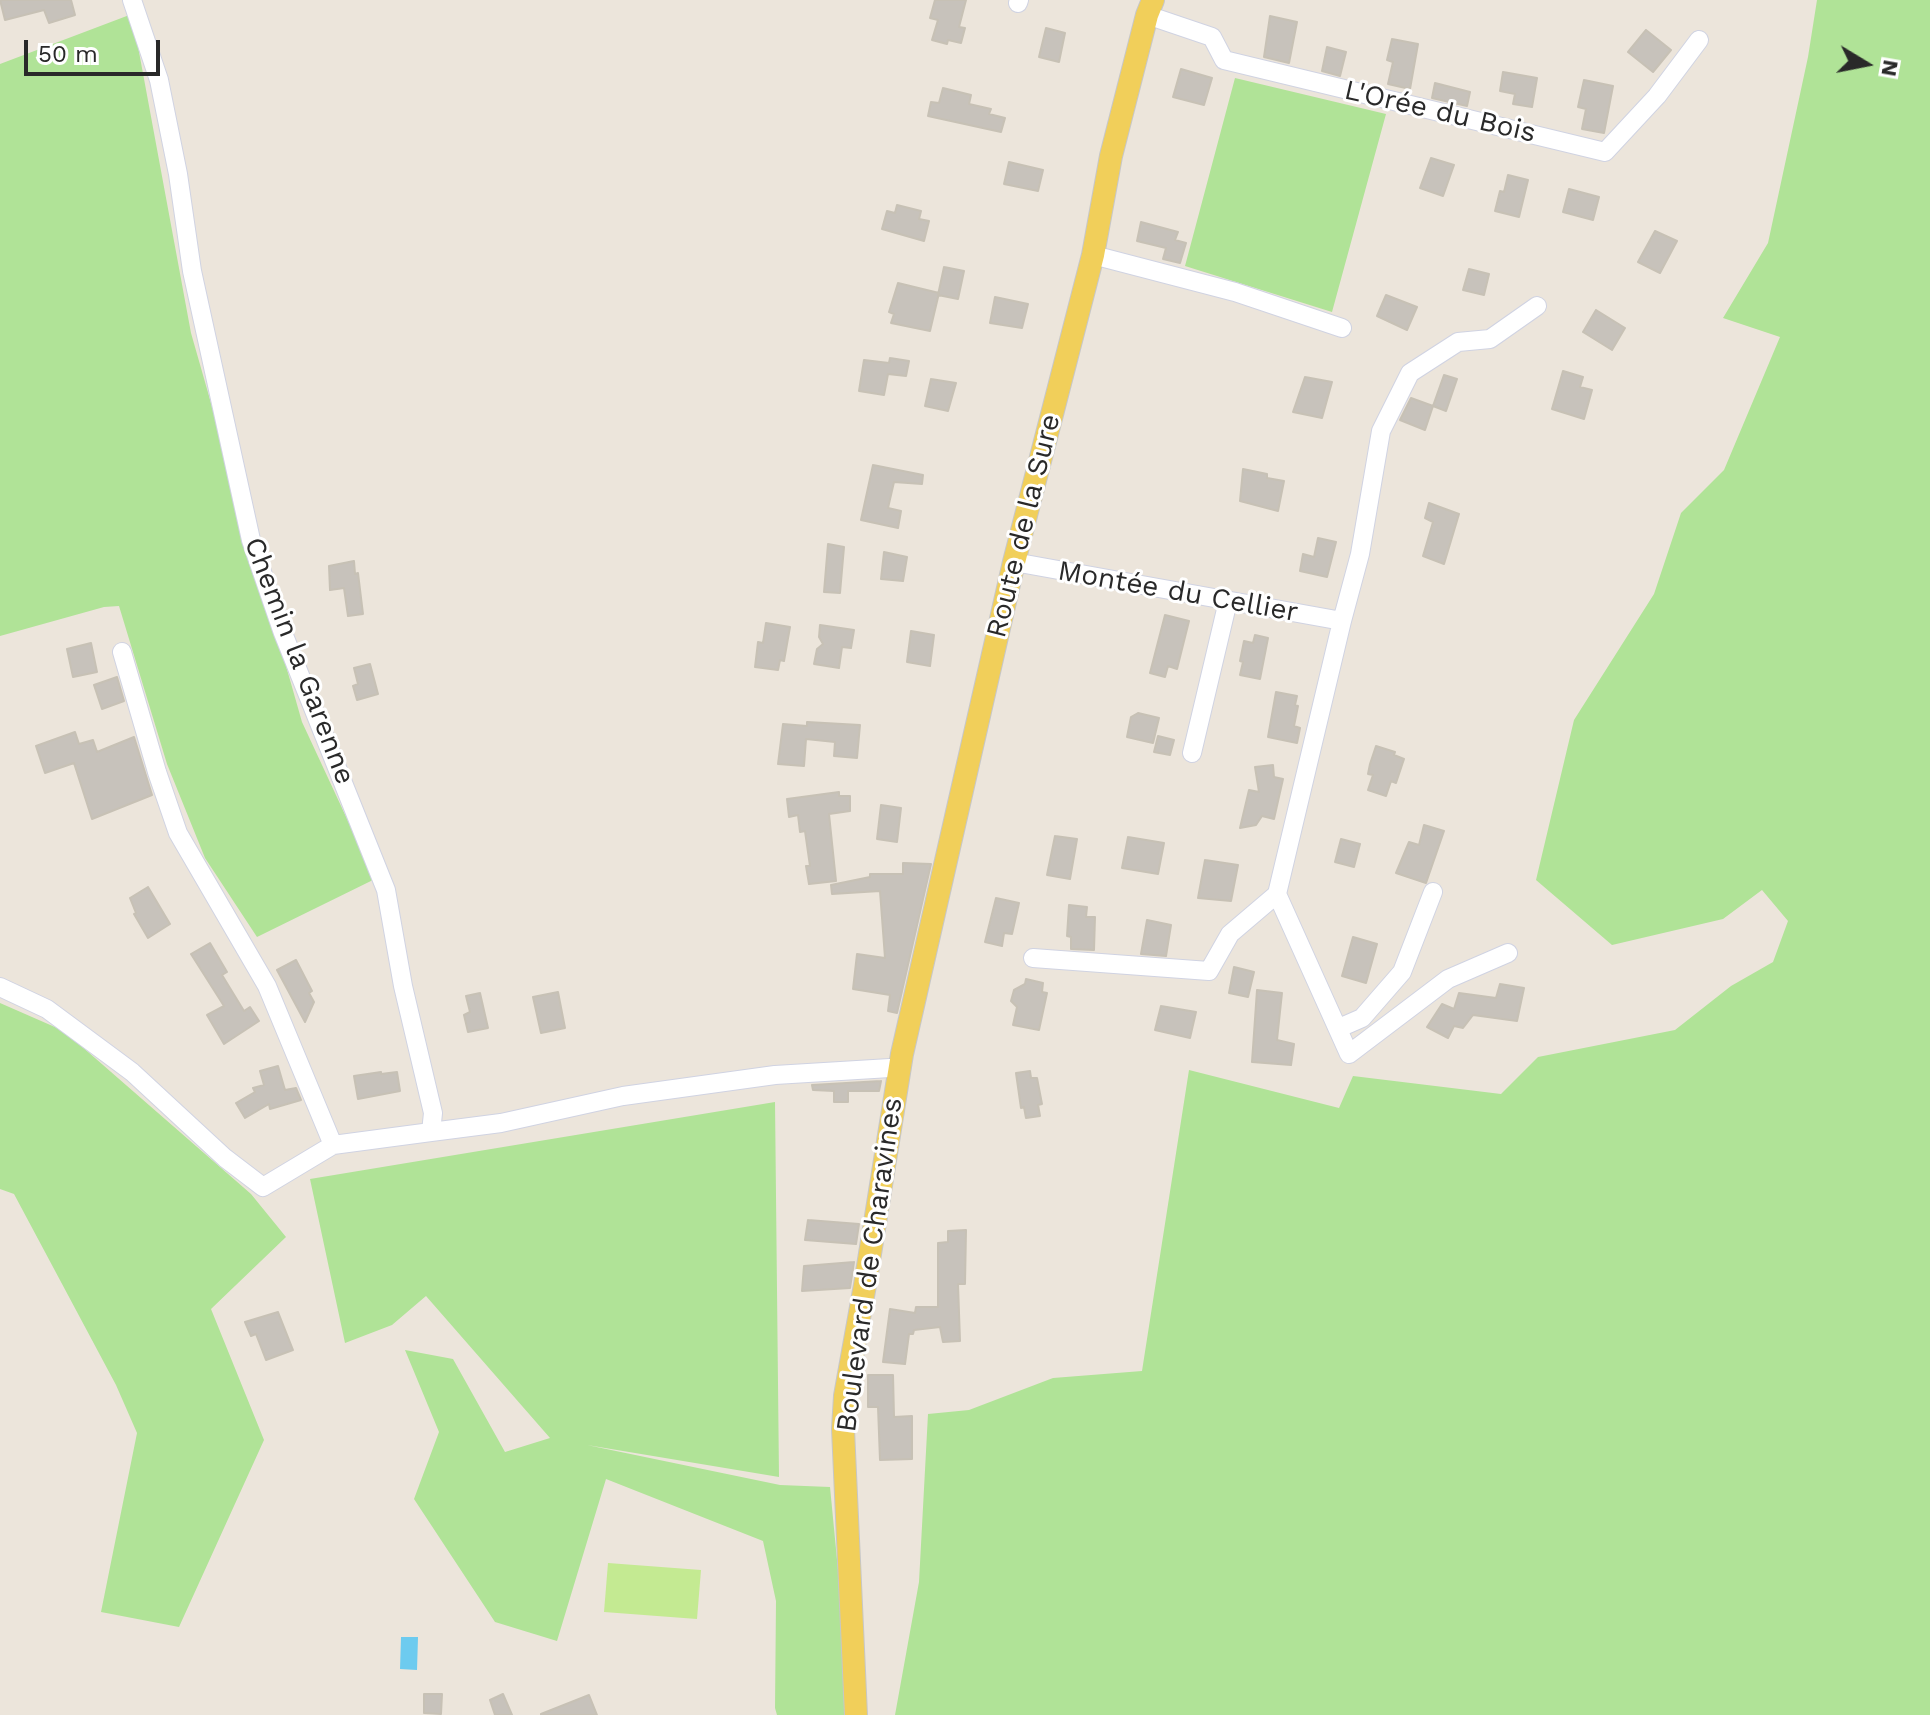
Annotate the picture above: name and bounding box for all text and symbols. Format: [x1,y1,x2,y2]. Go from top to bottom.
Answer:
scale bar [28,24,164,74]
north arrow [1826,24,1906,104]
text: 50 m [38,40,98,68]
text: N [1876,58,1904,78]
street label: L'Orée du Bois [1341,74,1539,150]
street label: Route de la Sure [980,411,1068,641]
street label: Chemin la Garenne [236,533,362,789]
street label: Montée du Cellier [1055,554,1301,630]
street label: Boulevard de Charavines [830,1096,910,1434]

